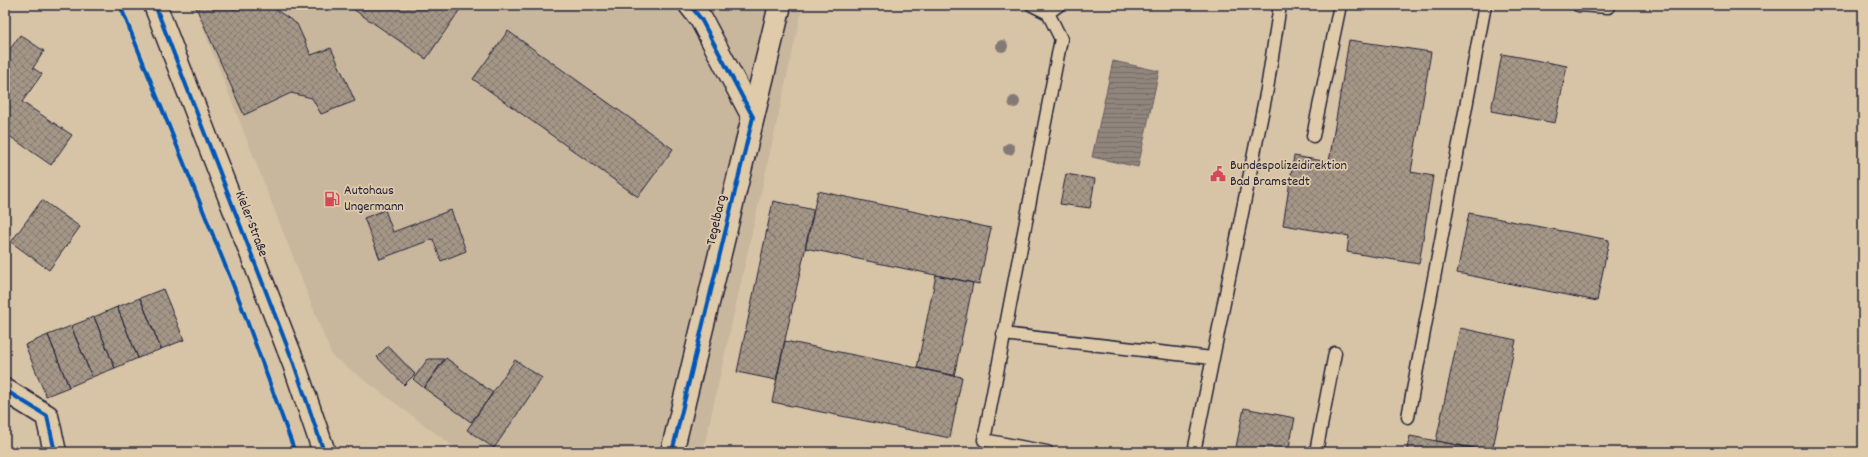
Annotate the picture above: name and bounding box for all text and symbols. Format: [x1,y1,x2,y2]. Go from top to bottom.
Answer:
place label: Bundespolizeidirektion Bad Bramstedt [1230,156,1347,192]
public building icon: Bundespolizeidirektion Bad Bramstedt [1209,165,1227,183]
place label: Autohaus Ungermann [344,181,404,217]
street label: Kieler Straße [229,188,273,260]
fuel station icon: Autohaus Ungermann [323,190,341,208]
street label: Tegelbarg [701,193,733,247]

